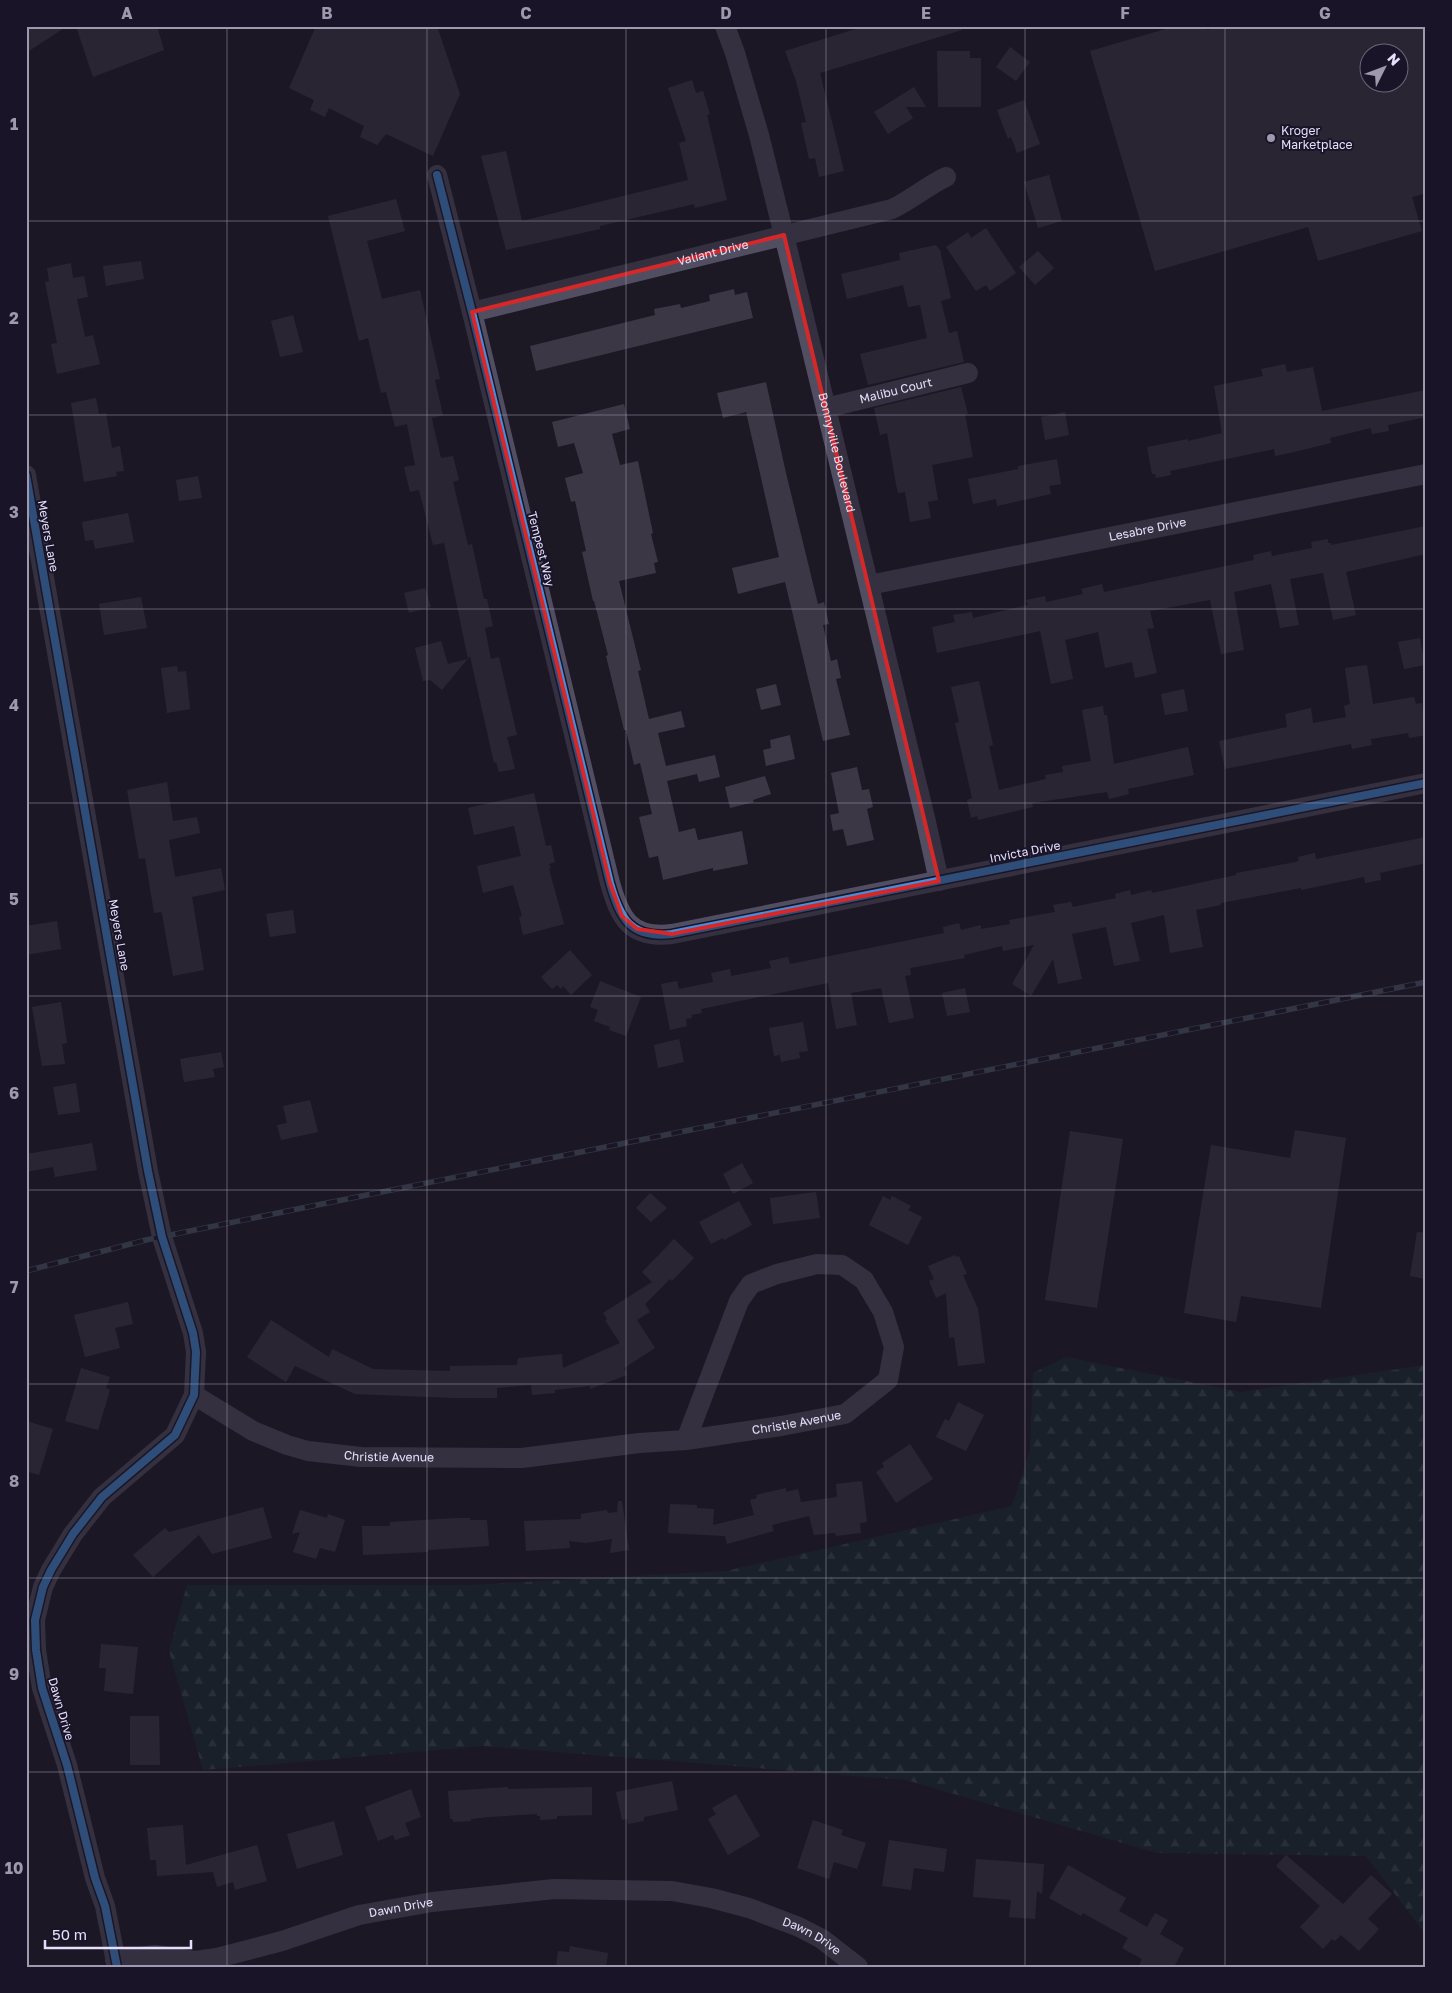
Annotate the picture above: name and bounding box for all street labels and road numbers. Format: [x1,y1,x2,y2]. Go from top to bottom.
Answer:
street label: Valiant Drive [676,236,750,268]
street label: Malibu Court [858,374,934,406]
street label: Bonnyville Boulevard [815,391,859,514]
street label: Meyers Lane [35,499,62,573]
street label: Tempest Way [525,510,558,588]
street label: Lesabre Drive [1107,514,1187,544]
street label: Invicta Drive [988,837,1062,866]
street label: Meyers Lane [106,898,133,972]
street label: Christie Avenue [751,1407,842,1437]
street label: Christie Avenue [343,1447,434,1464]
street label: Dawn Drive [45,1676,78,1742]
street label: Dawn Drive [368,1894,434,1920]
street label: Dawn Drive [780,1913,844,1958]

